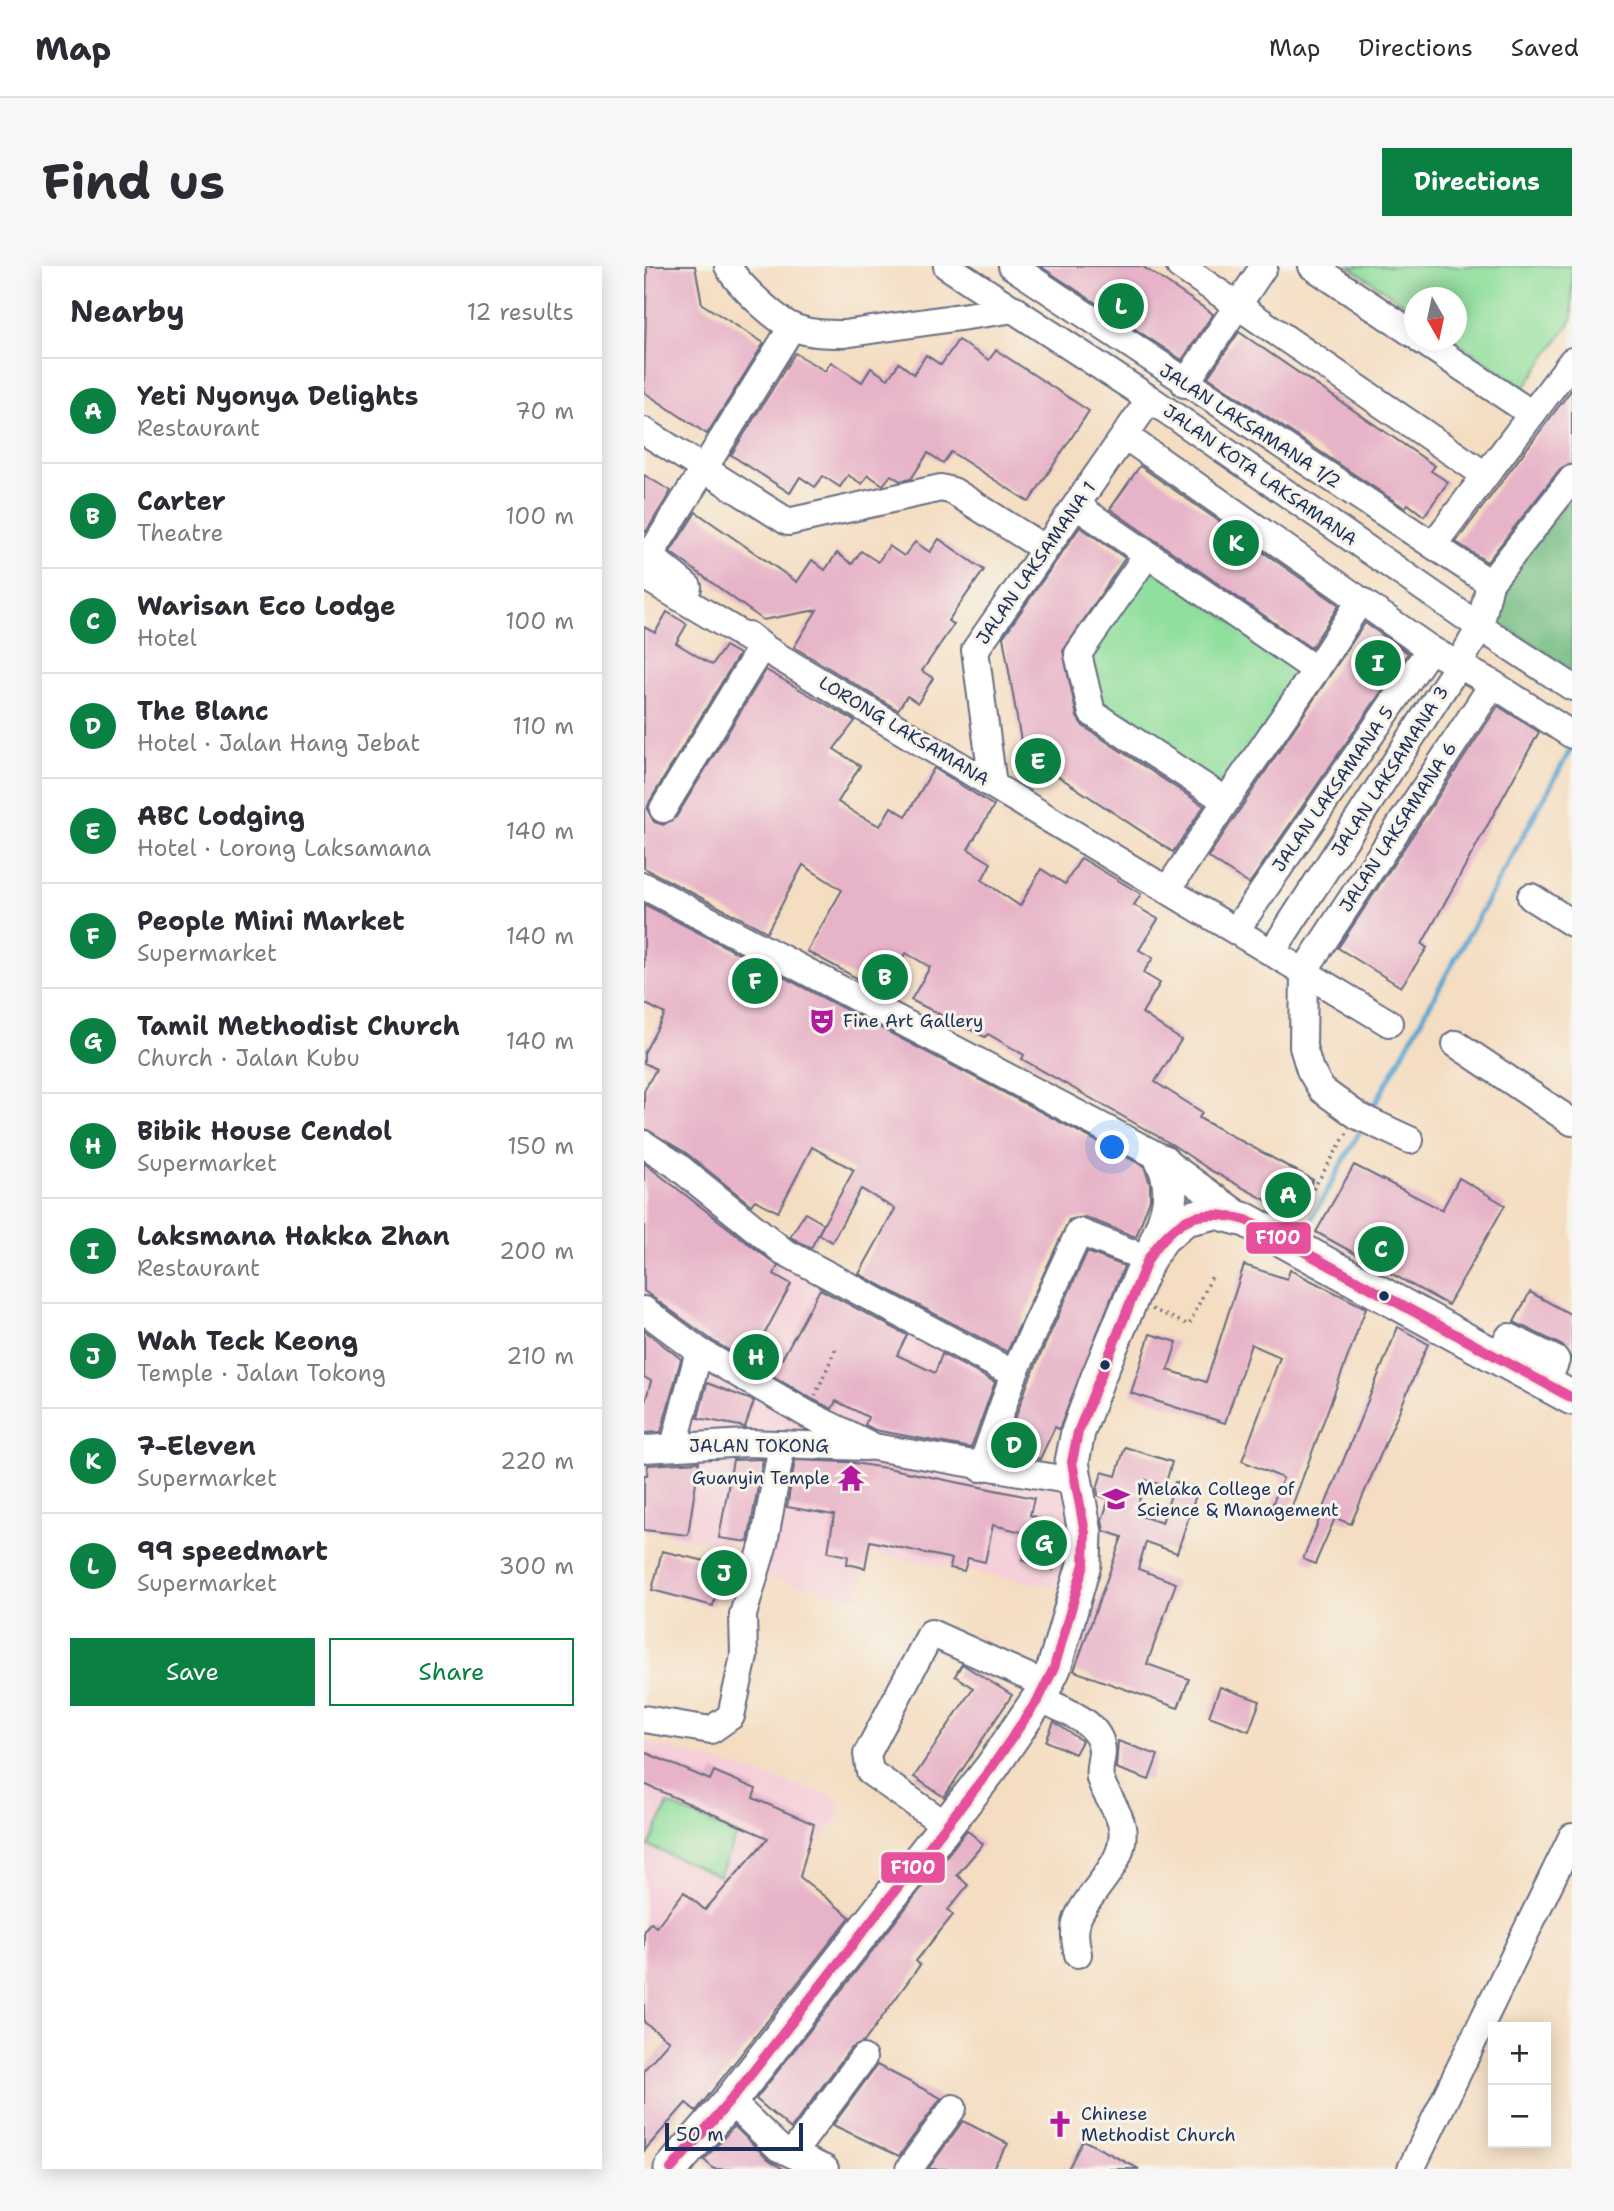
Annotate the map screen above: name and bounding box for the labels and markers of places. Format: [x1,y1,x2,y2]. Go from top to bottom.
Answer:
pin: L [1098,280,1144,332]
pin: K [1213,517,1259,569]
pin: I [1355,637,1401,689]
pin: E [1015,735,1061,787]
pin: B [862,951,908,1003]
pin: F [732,955,778,1007]
theatre icon: Fine Art Gallery [807,1006,837,1036]
place label: Fine Art Gallery [843,1009,983,1033]
pin: A [1265,1169,1311,1221]
pin: C [1358,1223,1404,1275]
unlabelled marker [1377,1289,1391,1303]
pin: H [733,1331,779,1383]
unlabelled marker [1098,1358,1112,1372]
pin: D [991,1419,1037,1471]
temple icon: Guanyin Temple [836,1463,866,1493]
place label: Guanyin Temple [692,1466,830,1490]
place label: Melaka College of Science & Management [1137,1477,1339,1522]
school or university icon: Melaka College of Science & Management [1101,1484,1131,1514]
pin: G [1021,1517,1067,1569]
pin: J [701,1547,747,1599]
place label: Chinese Methodist Church [1081,2102,1236,2147]
church icon: Chinese Methodist Church [1045,2109,1075,2139]

